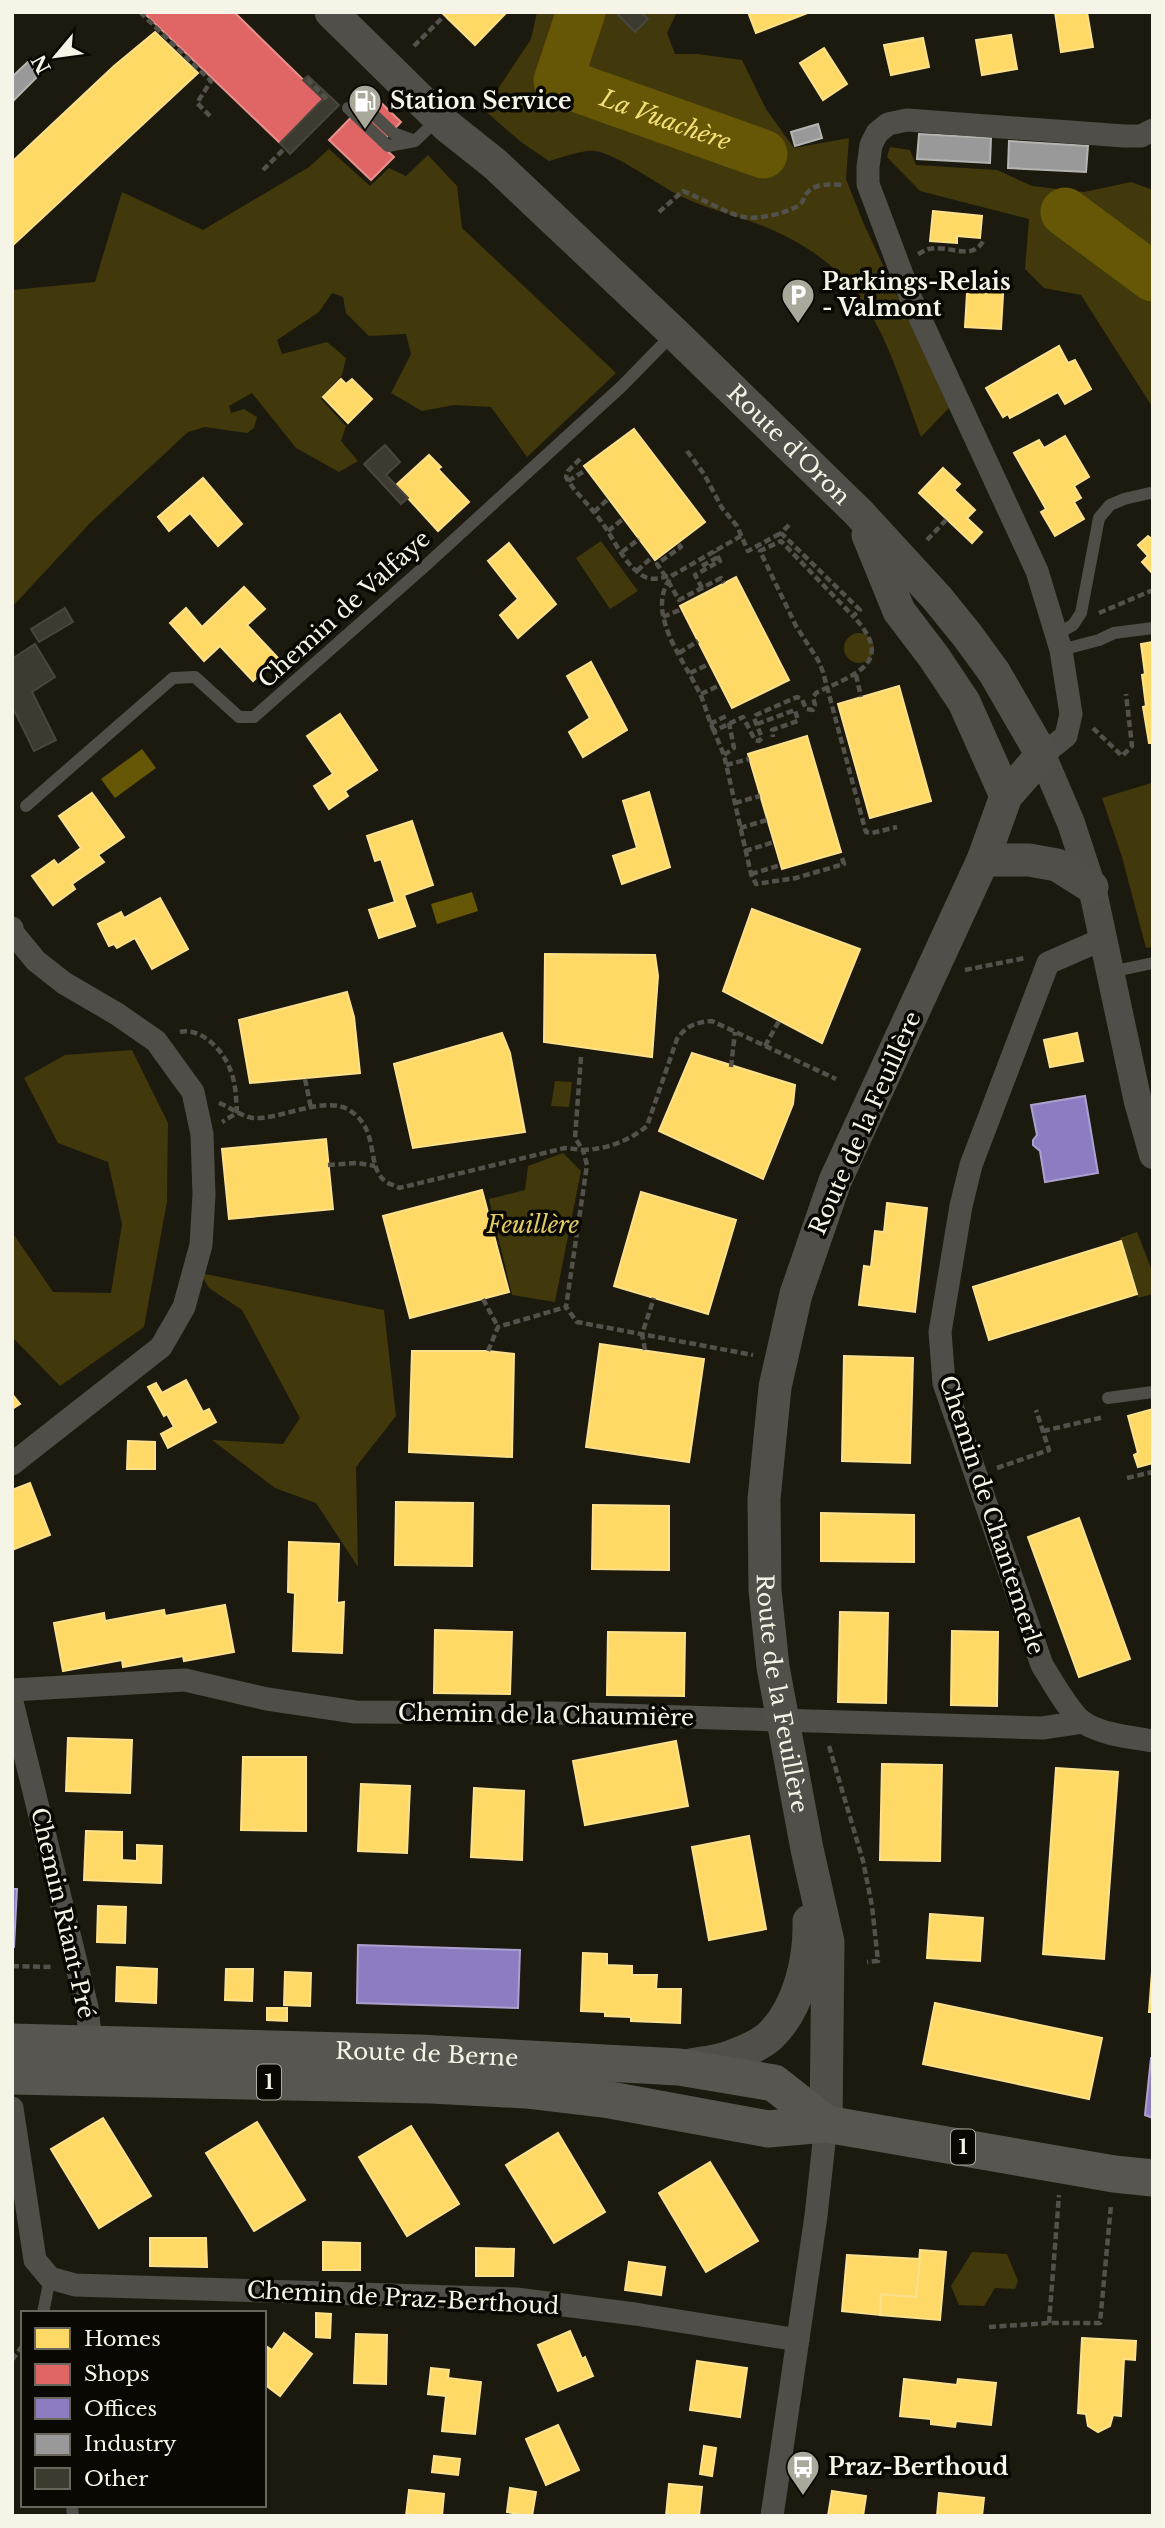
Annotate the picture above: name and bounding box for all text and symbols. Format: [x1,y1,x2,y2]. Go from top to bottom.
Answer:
north arrow [21,21,91,91]
text: N [27,50,56,77]
fuel station icon: Station Service [346,82,384,131]
water label: La Vuachère [595,82,735,156]
place label: Station Service [390,87,571,115]
place label: Parkings-Relais - Valmont [822,268,1011,322]
parking icon: Parkings-Relais - Valmont [779,276,817,325]
street label: Route d'Oron [721,379,856,511]
street label: Chemin de Valfaye [252,524,436,694]
street label: Route de la Feuillère [803,1007,927,1239]
park label: Feuillère [486,1211,580,1239]
street label: Chemin de Chantemerle [934,1372,1050,1658]
street label: Route de la Feuillère [751,1574,814,1815]
street label: Chemin de la Chaumière [398,1698,694,1732]
street label: Chemin Riant-Pré [25,1805,101,2021]
street label: Route de Berne [335,2037,519,2072]
road number: 1 [257,2064,281,2100]
road number: 1 [951,2130,975,2164]
street label: Chemin de Praz-Berthoud [246,2276,560,2320]
legend [21,2311,266,2507]
text: Homes [84,2326,161,2352]
text: Shops [84,2361,150,2387]
text: Offices [84,2396,157,2422]
text: Industry [84,2431,177,2457]
bus stop icon: Praz-Berthoud [784,2448,822,2497]
place label: Praz-Berthoud [828,2453,1008,2481]
text: Other [84,2466,148,2492]

